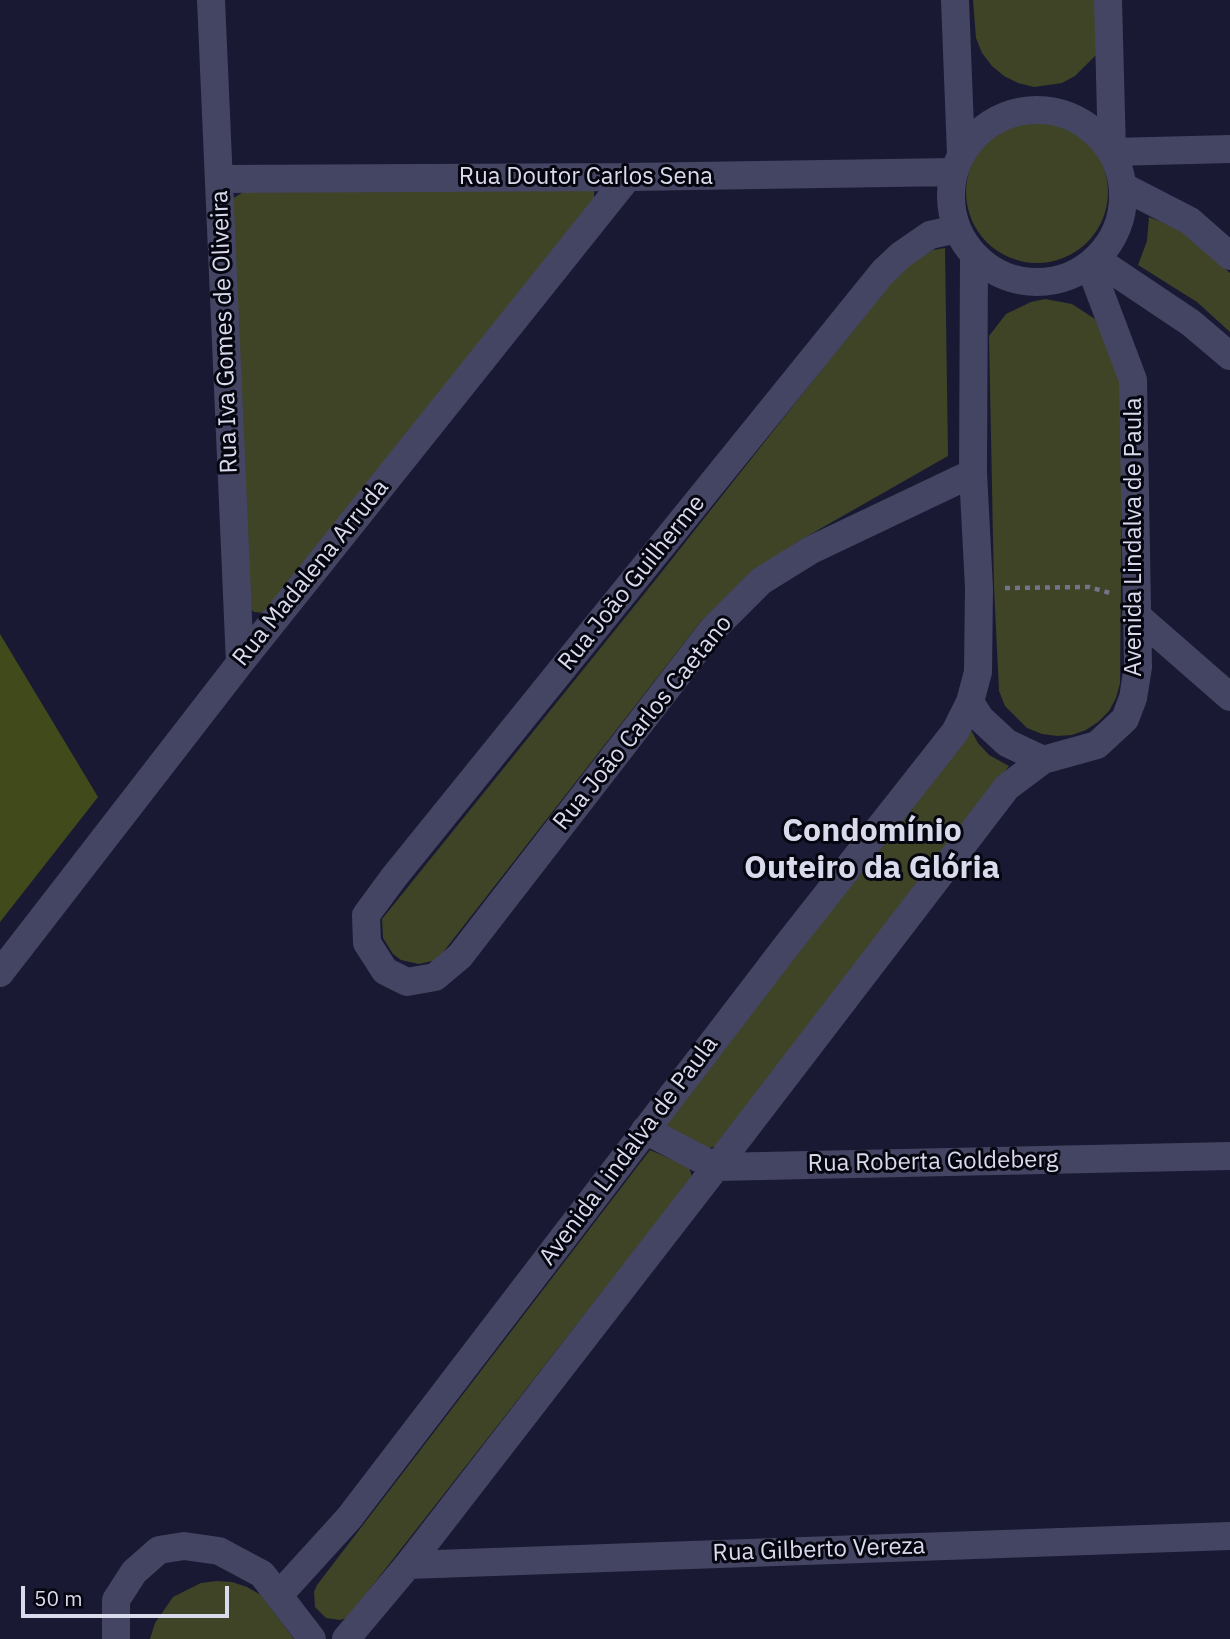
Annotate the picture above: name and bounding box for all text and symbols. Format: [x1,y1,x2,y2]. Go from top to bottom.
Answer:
street label: Rua Doutor Carlos Sena [459,163,713,191]
street label: Rua Iva Gomes de Oliveira [206,190,244,474]
street label: Avenida Lindalva de Paula [1120,397,1148,677]
street label: Rua Madalena Arruda [227,474,395,672]
street label: Rua João Guilherme [552,489,712,677]
street label: Rua João Carlos Caetano [547,610,739,836]
district label: Condomínio Outeiro da Glória [744,813,1000,888]
street label: Avenida Lindalva de Paula [533,1031,725,1271]
street label: Rua Roberta Goldeberg [807,1145,1059,1179]
street label: Rua Gilberto Vereza [712,1532,926,1568]
scale bar [24,1572,233,1616]
text: 50 m [34,1584,83,1612]

